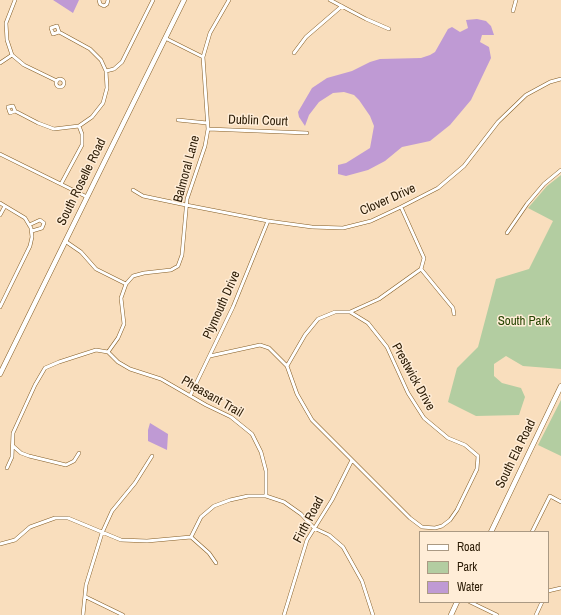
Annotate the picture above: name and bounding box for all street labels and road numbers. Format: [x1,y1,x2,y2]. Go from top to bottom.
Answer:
street label: Dublin Court [228,112,288,130]
street label: Balmoral Lane [171,134,203,204]
street label: South Roselle Road [54,136,110,228]
street label: Clover Drive [358,181,418,219]
street label: Plymouth Drive [200,269,244,341]
street label: Prestwick Drive [388,341,438,413]
street label: Pheasant Trail [178,373,246,421]
street label: South Ela Road [493,417,539,491]
street label: Firth Road [290,494,328,546]

